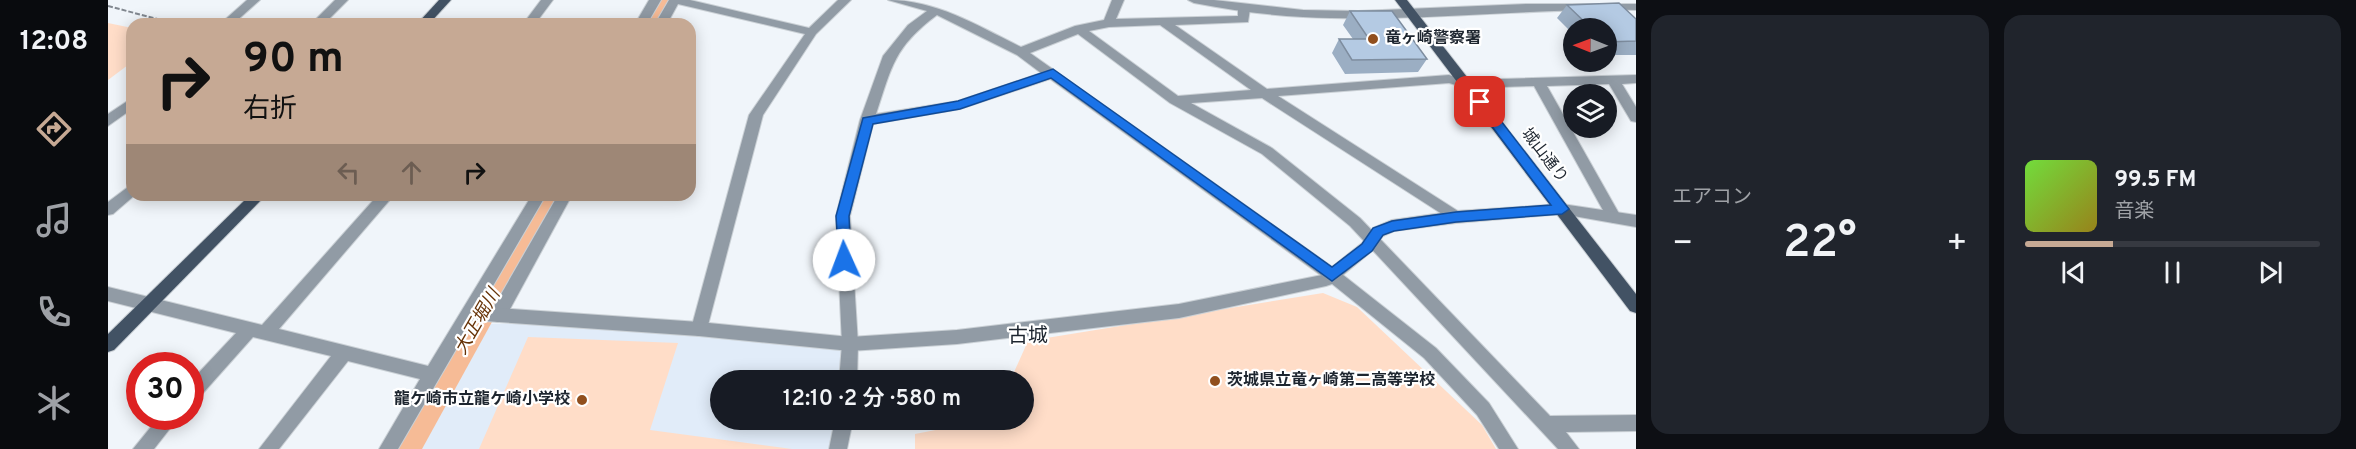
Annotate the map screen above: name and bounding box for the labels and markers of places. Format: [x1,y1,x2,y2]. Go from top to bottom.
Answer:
place label: 竜ヶ崎警察署 [1385,29,1481,49]
marker: 竜ヶ崎警察署 [1366,32,1380,46]
pin [1454,76,1505,127]
place label: 茨城県立竜ヶ崎第二高等学校 [1227,370,1435,391]
marker: 茨城県立竜ヶ崎第二高等学校 [1208,374,1222,388]
place label: 龍ケ崎市立龍ケ崎小学校 [394,390,570,410]
marker: 龍ケ崎市立龍ケ崎小学校 [575,393,589,407]

